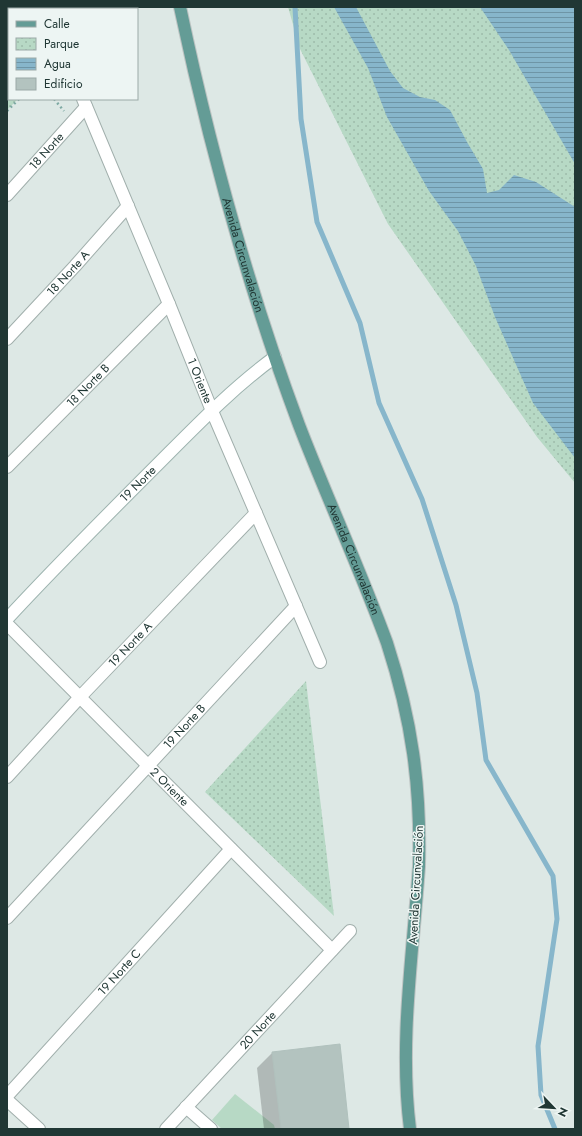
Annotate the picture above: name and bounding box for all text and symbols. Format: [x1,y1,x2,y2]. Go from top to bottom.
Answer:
legend [8,8,138,100]
text: Calle [44,15,70,33]
text: Parque [44,35,79,53]
text: Agua [44,55,71,73]
text: Edificio [44,75,83,93]
street label: 18 Norte [25,128,68,174]
street label: Avenida Circunvalación [217,195,269,315]
street label: 18 Norte A [43,246,94,300]
street label: 1 Oriente [183,355,217,406]
street label: 18 Norte B [62,359,114,411]
street label: 19 Norte [116,462,160,506]
street label: Avenida Circunvalación [323,501,385,618]
street label: 19 Norte A [104,618,156,671]
street label: 19 Norte B [159,700,210,753]
street label: 2 Oriente [146,763,193,811]
street label: Avenida Circunvalación [404,825,428,945]
street label: 19 Norte C [93,945,145,999]
street label: 20 Norte [235,1007,280,1053]
north arrow [534,1088,574,1128]
text: N [554,1105,572,1120]

